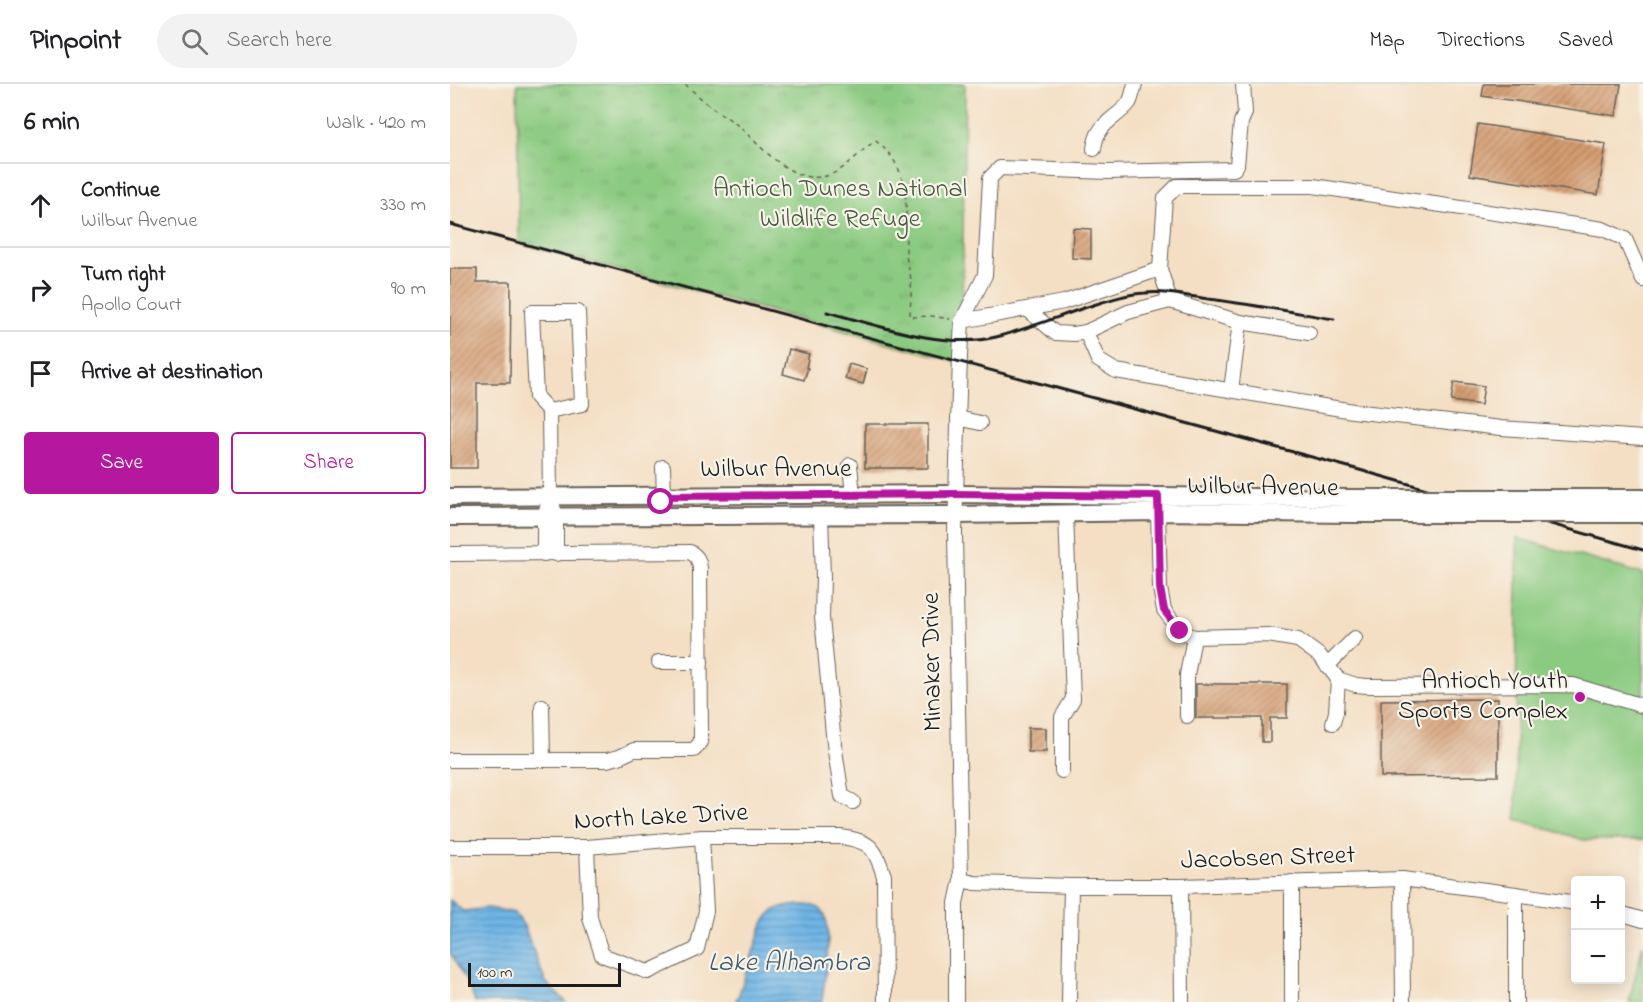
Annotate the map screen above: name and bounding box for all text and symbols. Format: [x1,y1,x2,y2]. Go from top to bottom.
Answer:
search box [157,14,577,68]
text: Pinpoint [30,21,121,62]
icon: search [178,25,211,58]
text: Search here [226,25,332,57]
text: Map [1369,26,1405,56]
text: Directions [1438,26,1525,56]
text: Saved [1558,26,1613,56]
text: 6 min [24,104,80,142]
text: Walk · 420 m [326,109,426,138]
park label: Antioch Dunes National Wildlife Refuge [713,171,967,239]
text: Continue [81,175,160,207]
icon: ahead [24,189,57,222]
text: 330 m [380,191,426,220]
text: Wilbur Avenue [81,207,197,236]
text: Turn right [81,259,166,291]
icon: right [24,273,57,306]
text: 90 m [391,275,426,304]
text: Apollo Court [81,291,182,320]
icon: arrive [24,357,57,390]
text: Arrive at destination [81,357,263,389]
button: Save [24,432,219,494]
button: Share [231,432,426,494]
street label: Wilbur Avenue [700,451,852,489]
street label: Wilbur Avenue [1187,468,1339,508]
route start [647,488,673,514]
street label: Minaker Drive [913,592,953,732]
route end [1166,617,1192,643]
place label: Antioch Youth Sports Complex [1398,663,1568,731]
marker: Antioch Youth Sports Complex [1573,690,1587,704]
street label: North Lake Drive [573,794,749,842]
street label: Jacobsen Street [1180,837,1356,881]
map controls [1571,876,1625,984]
button: + [1571,876,1625,930]
button: − [1571,930,1625,984]
water label: Lake Alhambra [708,944,870,983]
scale bar [468,960,621,988]
text: 100 m [477,961,512,985]

